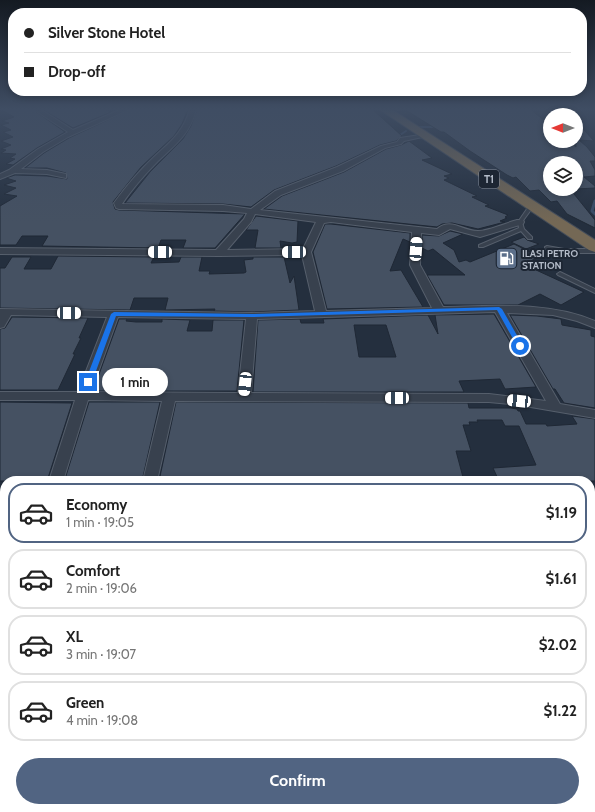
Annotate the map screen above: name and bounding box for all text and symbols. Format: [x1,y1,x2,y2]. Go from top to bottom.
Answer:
text: Silver Stone Hotel [48,24,165,42]
text: Drop-off [48,63,106,81]
north arrow [543,108,583,148]
map controls [543,108,583,196]
button: layers [543,156,583,196]
road number: T1 [479,170,499,188]
car [409,237,423,261]
car [148,246,172,258]
car [282,246,306,258]
fuel station icon: ILASI PETRO STATION [494,246,520,272]
place label: ILASI PETRO STATION [522,247,578,272]
car [57,307,81,319]
route start [511,337,529,355]
callout: 1 min [102,368,168,396]
car [238,371,252,397]
route end [79,373,97,391]
text: 1 min [120,374,150,390]
car [385,392,409,404]
car [506,394,532,408]
icon: car [18,495,54,531]
text: Economy [66,496,127,514]
text: $1.19 [546,504,577,522]
text: 1 min · 19:05 [66,514,134,530]
icon: car [18,561,54,597]
text: Comfort [66,562,120,580]
text: $1.61 [545,570,577,588]
text: 2 min · 19:06 [66,580,137,596]
icon: car [18,627,54,663]
text: XL [66,628,83,646]
text: $2.02 [539,636,577,654]
text: 3 min · 19:07 [66,646,136,662]
icon: car [18,693,54,729]
text: Green [66,694,104,712]
text: $1.22 [544,702,577,720]
text: 4 min · 19:08 [66,712,138,728]
button: Confirm [16,758,579,804]

